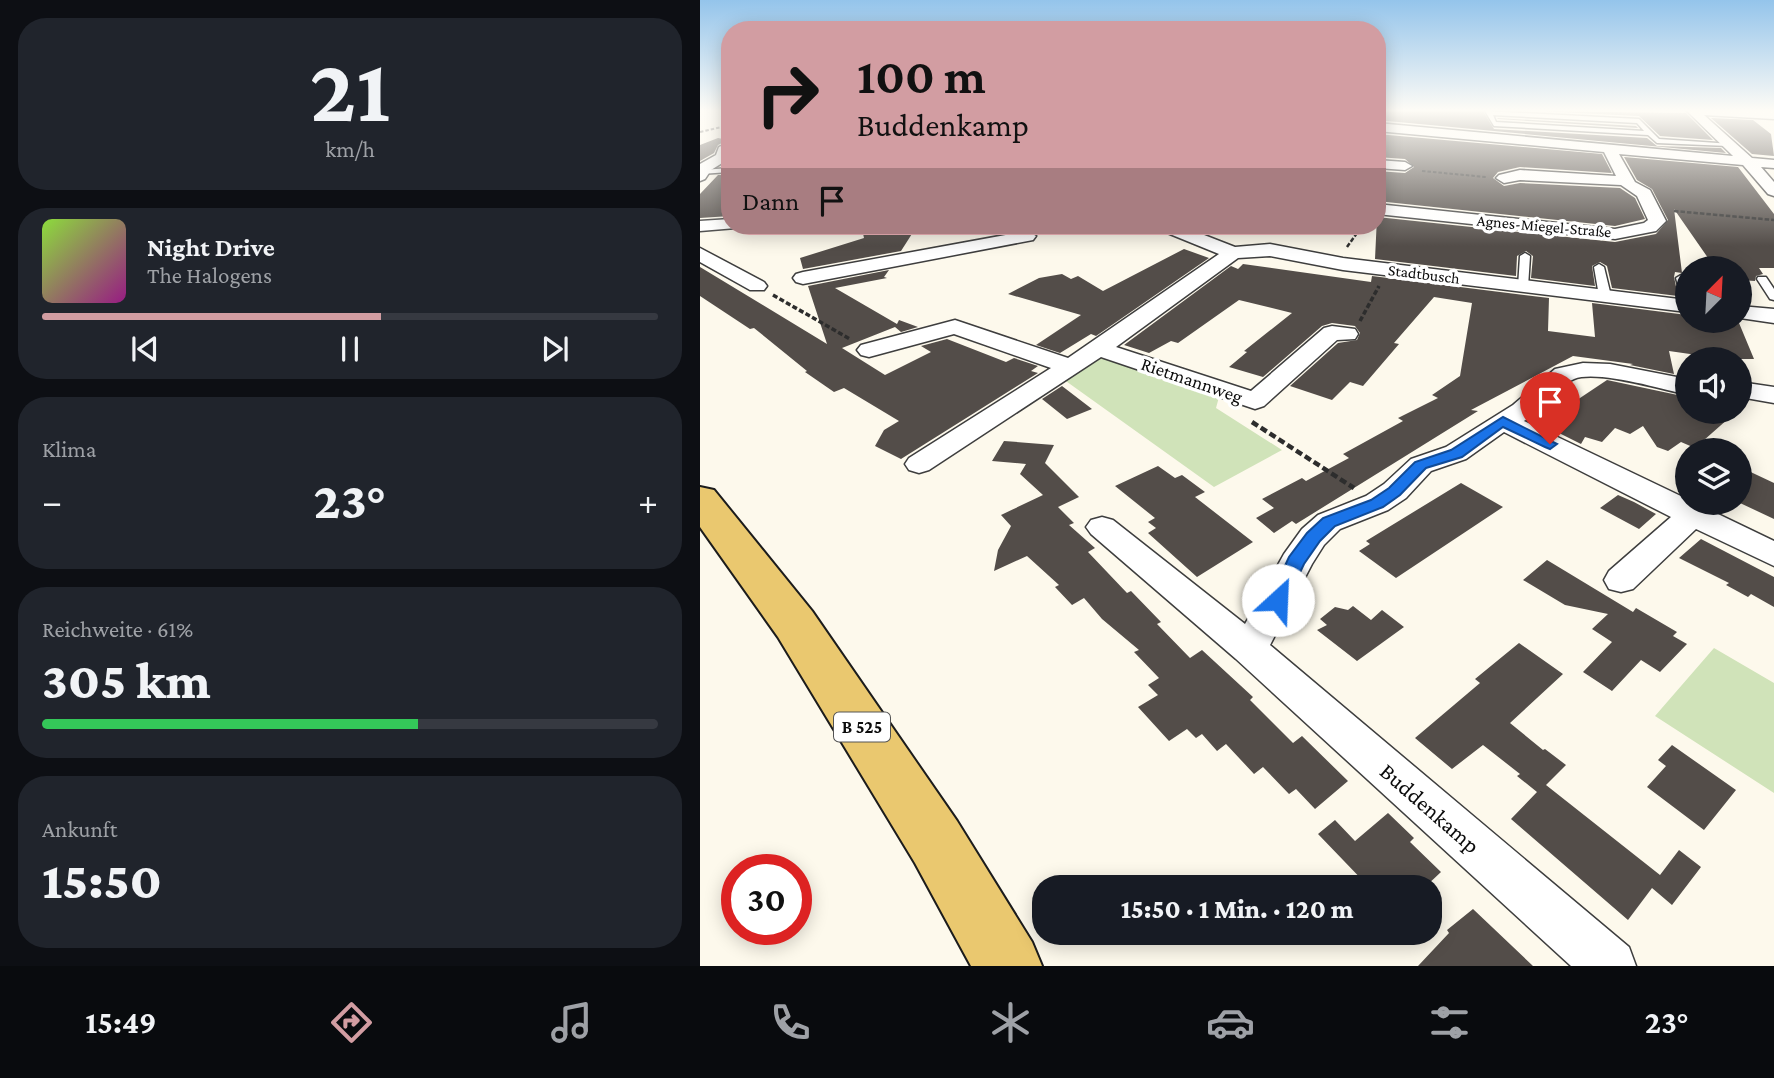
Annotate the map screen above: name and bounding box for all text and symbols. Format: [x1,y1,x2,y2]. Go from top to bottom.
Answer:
text: 21 [310,39,390,141]
icon: right [742,49,833,140]
text: 100 m [857,49,986,104]
text: Buddenkamp [857,107,1029,143]
text: km/h [325,136,375,162]
icon: arrive [813,182,851,220]
text: Dann [742,187,799,216]
street label: Agnes-Miegel-Straße [1476,212,1612,241]
text: Night Drive [147,233,275,262]
north arrow [1675,256,1752,332]
map controls [1675,256,1752,515]
street label: Stadtbusch [1387,261,1461,287]
text: The Halogens [147,262,272,288]
icon: previous [126,330,164,368]
icon: pause [331,330,369,368]
icon: next [536,330,574,368]
button: sound [1675,347,1752,424]
street label: Rietmannweg [1139,353,1245,407]
pin [1520,372,1580,444]
icon: arrive [1531,383,1569,421]
text: Klima [42,436,96,462]
button: layers [1675,438,1752,515]
text: 23° [314,471,386,529]
text: − [42,480,62,522]
text: + [638,480,658,522]
position arrow [1241,563,1315,637]
text: Reichweite · 61% [42,616,193,642]
text: 305 km [42,651,211,709]
road number: B 525 [834,712,890,742]
street label: Buddenkamp [1375,758,1485,858]
text: Ankunft [42,816,117,842]
text: 15:50 [42,851,162,909]
speed limit sign: 30 [721,854,812,945]
text: 15:50 · 1 Min. · 120 m [1121,895,1353,924]
icon: directions [327,998,376,1047]
icon: music [547,998,596,1047]
icon: phone [766,998,815,1047]
icon: climate [986,998,1035,1047]
icon: car [1206,998,1255,1047]
icon: filters [1425,998,1474,1047]
text: 15:49 [85,1004,156,1040]
text: 23° [1645,1004,1689,1040]

